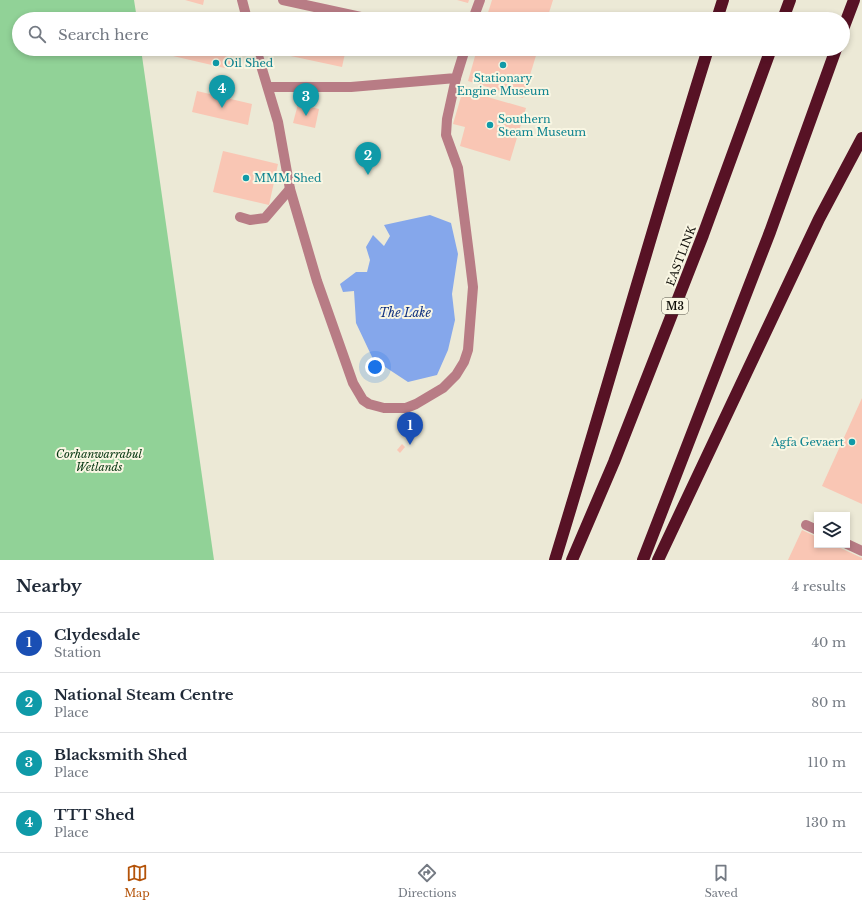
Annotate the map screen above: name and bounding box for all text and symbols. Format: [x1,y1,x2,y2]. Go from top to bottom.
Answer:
search box [12,12,850,56]
icon: search [26,23,48,45]
text: Search here [58,25,149,44]
place label: Oil Shed [224,56,274,70]
marker: Oil Shed [211,58,221,68]
marker: Stationary Engine Museum [498,60,508,70]
place label: Stationary Engine Museum [457,71,549,98]
pin: 4 [209,75,235,108]
pin: 3 [293,83,319,116]
place label: Southern Steam Museum [498,112,586,139]
marker: Southern Steam Museum [485,120,495,130]
pin: 2 [355,142,381,175]
place label: MMM Shed [254,171,322,185]
marker: MMM Shed [241,173,251,183]
street label: EASTLINK [663,224,699,288]
road number: M3 [662,298,688,314]
water label: The Lake [379,305,431,320]
your location [365,357,385,377]
pin: 1 [397,412,423,445]
place label: Agfa Gevaert [770,435,845,449]
marker: Agfa Gevaert [847,437,857,447]
park label: Corhanwarrabul Wetlands [56,447,142,474]
map controls [814,512,850,548]
button: layers [814,512,850,548]
text: Nearby [16,576,82,597]
text: 4 results [792,578,846,595]
text: Clydesdale [54,625,140,644]
text: 1 [26,634,32,651]
text: 40 m [811,634,846,651]
text: Station [54,644,101,661]
text: National Steam Centre [54,685,234,704]
text: 2 [25,694,33,711]
text: 80 m [811,694,846,711]
text: Place [54,704,89,721]
text: Blacksmith Shed [54,745,188,764]
text: 3 [25,754,33,771]
text: 110 m [807,754,846,771]
text: Place [54,764,89,781]
text: TTT Shed [54,805,135,824]
text: 4 [25,814,33,831]
text: 130 m [805,814,846,831]
text: Place [54,824,89,841]
tab: Map [124,862,150,900]
tab: Directions [398,862,456,900]
tab: Saved [705,862,738,900]

